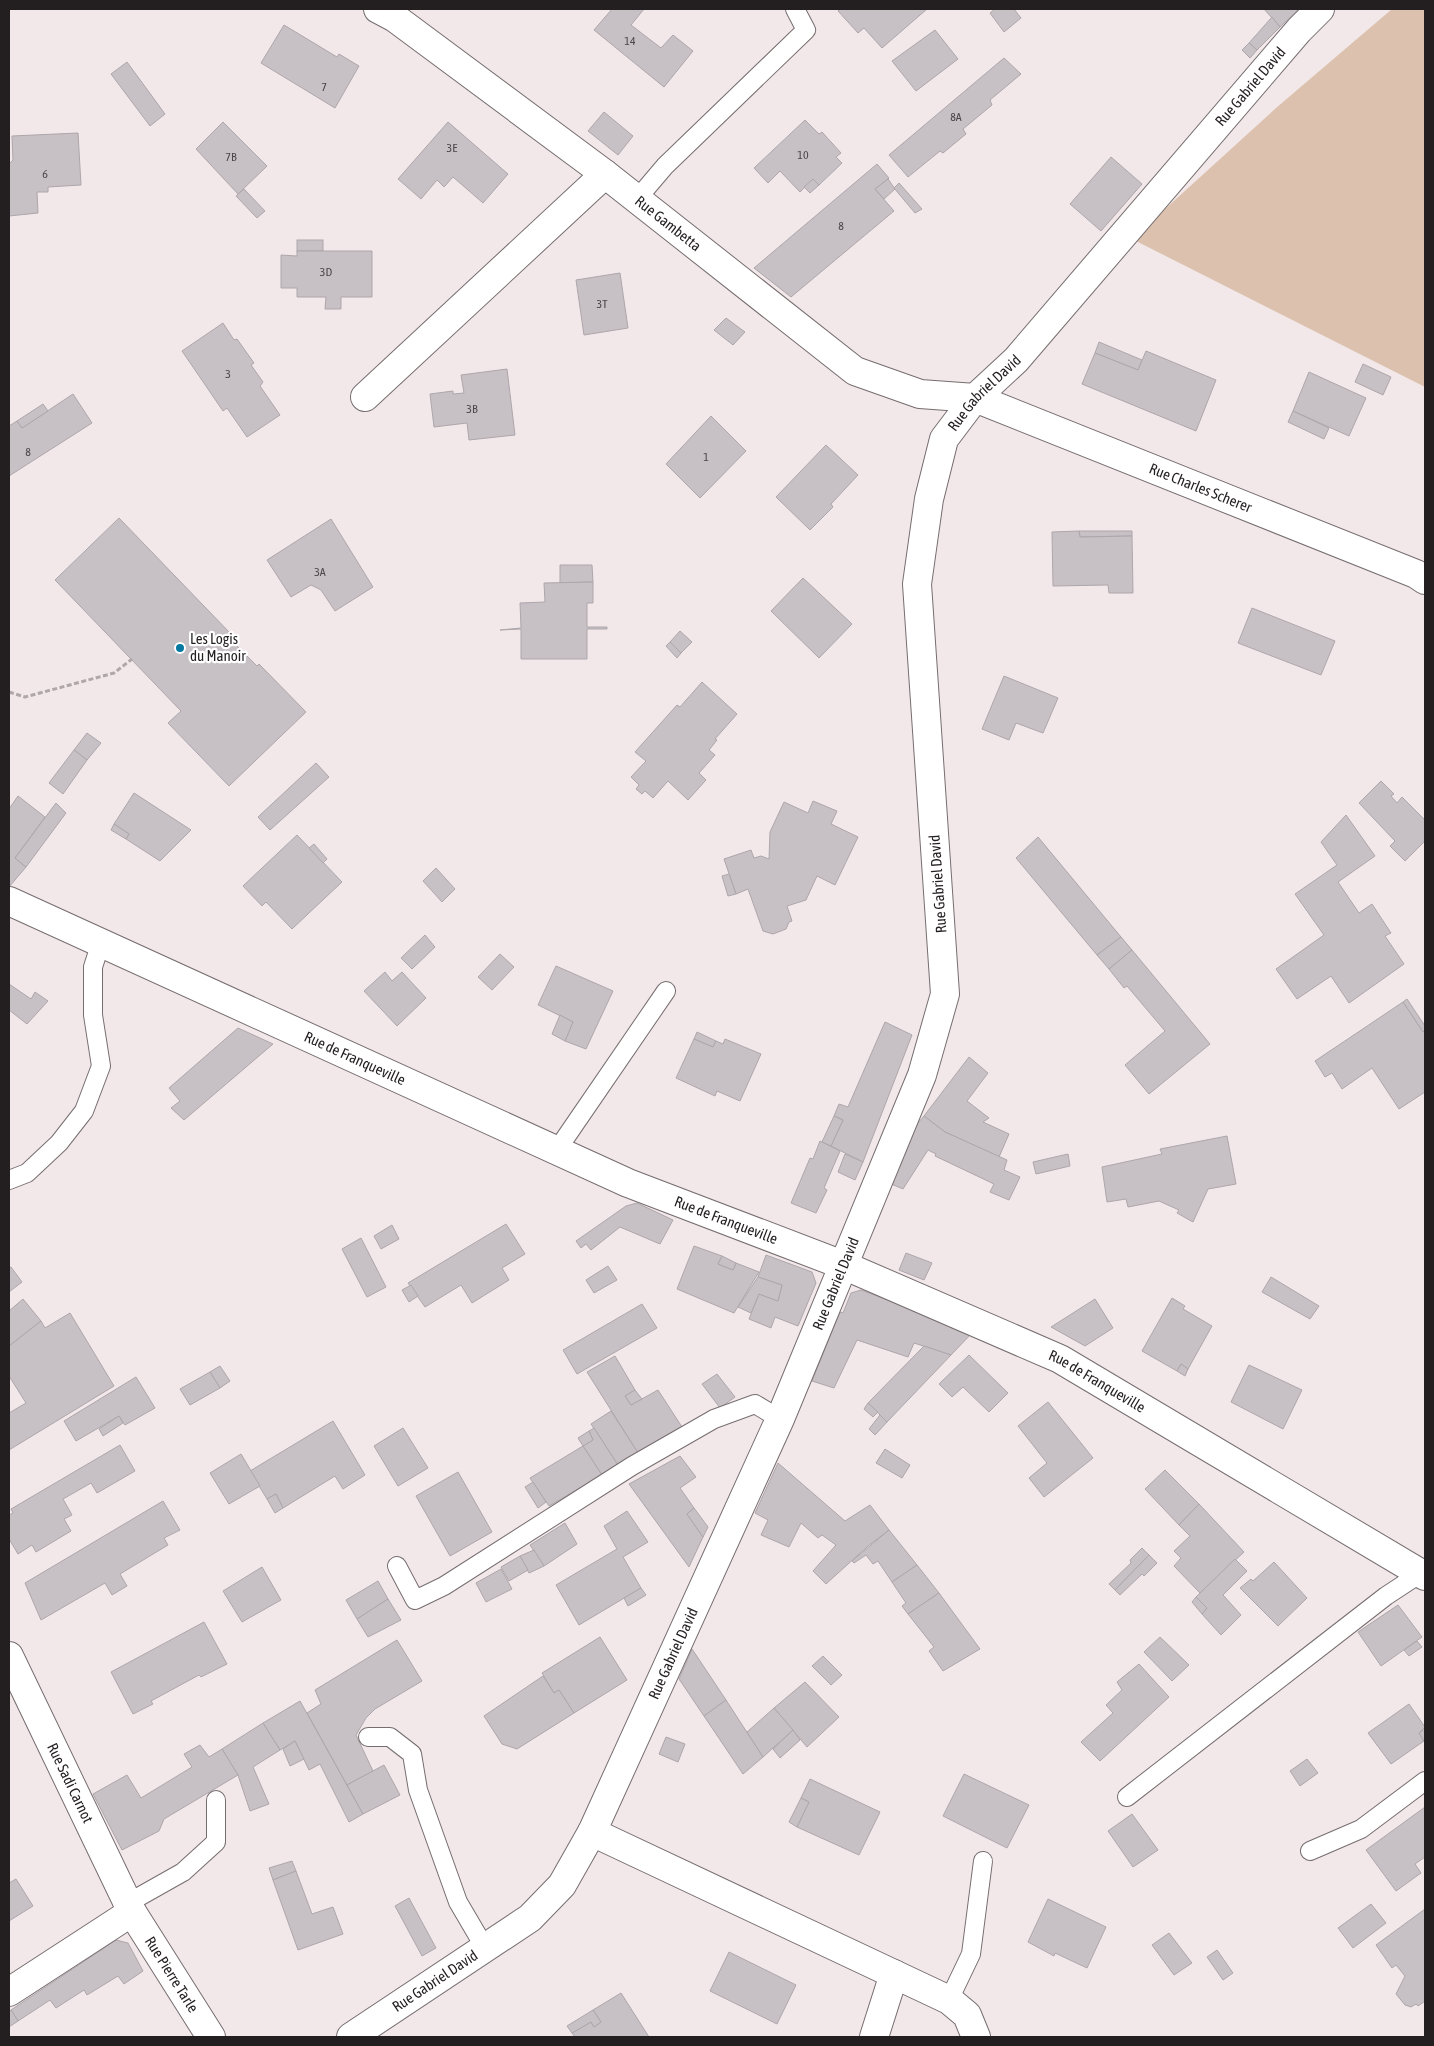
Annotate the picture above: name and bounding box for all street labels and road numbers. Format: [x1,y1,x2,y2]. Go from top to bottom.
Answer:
street label: Rue Gabriel David [1211,43,1289,129]
street label: Rue Gambetta [632,192,705,254]
street label: Rue Gabriel David [944,351,1024,434]
street label: Rue Charles Scherer [1147,459,1255,516]
street label: Rue Gabriel David [926,834,949,934]
street label: Rue de Franqueville [302,1028,408,1089]
street label: Rue de Franqueville [672,1192,780,1247]
street label: Rue Gabriel David [809,1235,862,1332]
street label: Rue de Franqueville [1046,1346,1149,1416]
street label: Rue Gabriel David [645,1605,701,1702]
street label: Rue Sadi Carnot [44,1740,97,1826]
street label: Rue Pierre Tarle [142,1933,202,2015]
street label: Rue Gabriel David [389,1946,481,2015]

